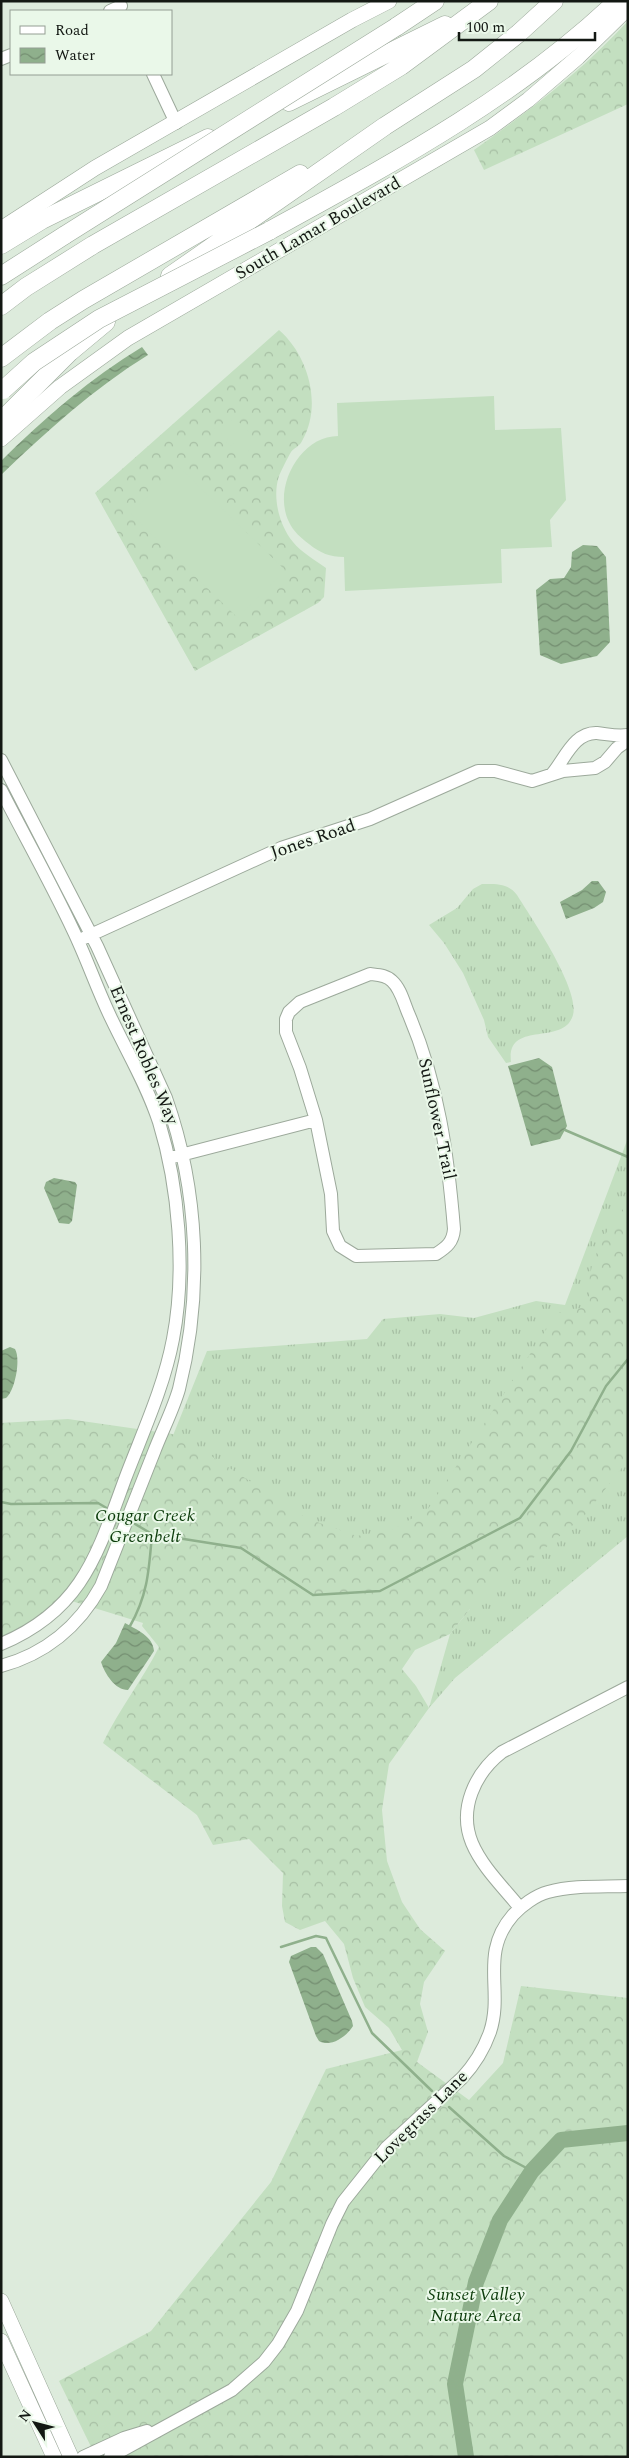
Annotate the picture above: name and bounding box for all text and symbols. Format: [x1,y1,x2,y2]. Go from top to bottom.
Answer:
legend [10,10,172,75]
scale bar [459,10,595,42]
text: 100 m [466,16,505,39]
text: Road [55,19,89,42]
text: Water [55,44,95,67]
street label: South Lamar Boulevard [230,169,406,287]
street label: Jones Road [267,812,359,866]
street label: Ernest Robles Way [102,981,186,1130]
street label: Sunflower Trail [411,1056,463,1182]
park label: Cougar Creek Greenbelt [95,1502,196,1550]
street label: Lovegrass Lane [368,2064,474,2170]
park label: Sunset Valley Nature Area [427,2281,525,2329]
north arrow [10,2398,60,2448]
text: N [13,2405,37,2426]

